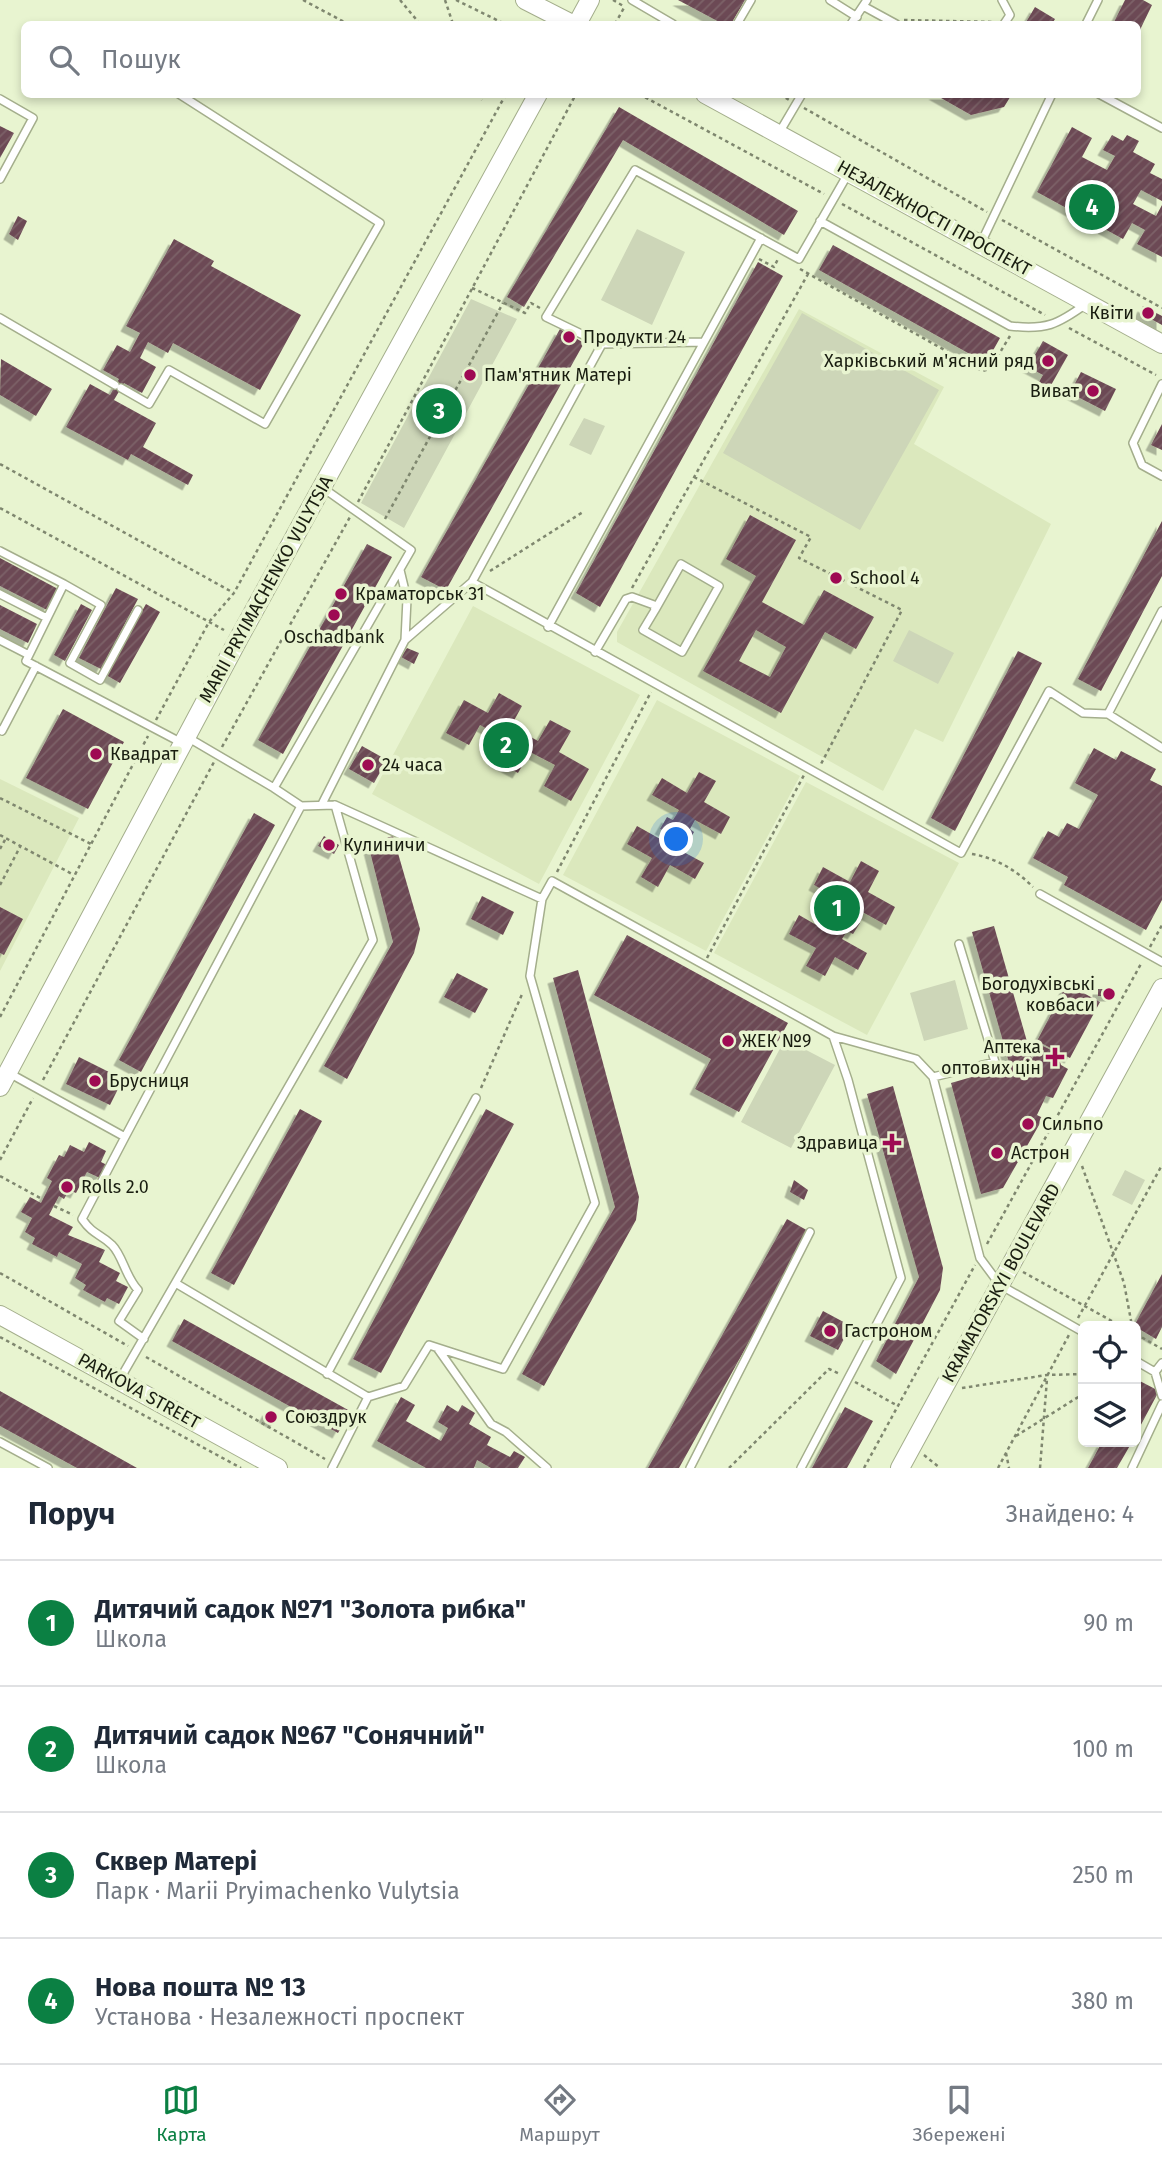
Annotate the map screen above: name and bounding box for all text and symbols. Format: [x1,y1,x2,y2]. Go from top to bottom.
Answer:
search box [21,21,1141,98]
icon: search [45,41,83,79]
text: Пошук [101,44,181,75]
street label: НЕЗАЛЕЖНОСТІ ПРОСПЕКТ [833,155,1035,281]
pin: 4 [1069,181,1115,233]
place label: Квіти [1089,302,1134,324]
marker: Квіти [1140,305,1156,321]
place label: Продукти 24 [583,326,687,348]
marker: Продукти 24 [561,329,577,345]
place label: Харківський м'ясний ряд [824,350,1034,372]
marker: Харківський м'ясний ряд [1040,353,1056,369]
place label: Пам'ятник Матері [484,364,632,386]
marker: Пам'ятник Матері [462,367,478,383]
place label: Виват [1030,380,1080,402]
marker: Виват [1085,383,1101,399]
pin: 3 [416,385,462,437]
street label: MARII PRYIMACHENKO VULYTSIA [194,471,338,706]
place label: School 4 [850,567,920,589]
marker: School 4 [828,570,844,586]
place label: Краматорськ 31 [355,583,485,605]
marker: Краматорськ 31 [333,586,349,602]
marker: Oschadbank [326,607,342,623]
place label: Oschadbank [284,626,385,648]
pin: 2 [483,719,529,771]
place label: Квадрат [110,743,179,765]
marker: Квадрат [88,746,104,762]
place label: 24 часа [382,754,443,776]
marker: 24 часа [360,757,376,773]
your location [659,822,693,856]
place label: Кулиничи [343,834,425,856]
marker: Кулиничи [321,837,337,853]
pin: 1 [814,882,860,934]
place label: Богодухівські ковбаси [981,973,1095,1016]
marker: Богодухівські ковбаси [1101,986,1117,1002]
place label: ЖЕК №9 [742,1030,811,1052]
marker: ЖЕК №9 [720,1033,736,1049]
place label: Аптека оптових цін [941,1036,1041,1079]
marker: Аптека оптових цін [1047,1049,1063,1065]
place label: Брусниця [109,1070,189,1092]
marker: Брусниця [87,1073,103,1089]
place label: Сильпо [1042,1113,1103,1135]
marker: Сильпо [1020,1116,1036,1132]
place label: Здравица [797,1132,878,1154]
marker: Здравица [884,1135,900,1151]
place label: Астрон [1011,1142,1070,1164]
marker: Астрон [989,1145,1005,1161]
place label: Rolls 2.0 [81,1176,149,1198]
marker: Rolls 2.0 [59,1179,75,1195]
street label: KRAMATORSKYI BOULEVARD [937,1180,1065,1386]
place label: Гастроном [844,1320,932,1342]
map controls [1078,1321,1141,1447]
button: locate [1078,1321,1141,1384]
marker: Гастроном [822,1323,838,1339]
street label: PARKOVA STREET [74,1348,205,1434]
button: layers [1078,1384,1141,1447]
place label: Союздрук [285,1406,367,1428]
marker: Союздрук [263,1409,279,1425]
text: Поруч [28,1496,115,1532]
text: Знайдено: 4 [1006,1500,1134,1528]
text: Дитячий садок №71 "Золота рибка" [95,1594,526,1625]
text: 1 [46,1609,56,1637]
text: 90 m [1083,1609,1134,1637]
text: Школа [95,1625,167,1653]
text: Дитячий садок №67 "Сонячний" [95,1720,485,1751]
text: 2 [45,1735,57,1763]
text: 100 m [1073,1735,1134,1763]
text: Школа [95,1751,167,1779]
text: Сквер Матері [95,1846,257,1877]
text: 3 [45,1861,57,1889]
text: 250 m [1072,1861,1134,1889]
text: Парк · Marii Pryimachenko Vulytsia [95,1877,460,1905]
text: Нова пошта № 13 [95,1972,306,2003]
text: 4 [45,1987,58,2015]
text: 380 m [1071,1987,1134,2015]
text: Установа · Незалежності проспект [95,2003,464,2031]
tab: Карта [156,2081,207,2146]
tab: Маршрут [519,2081,600,2146]
tab: Збережені [913,2081,1006,2146]

